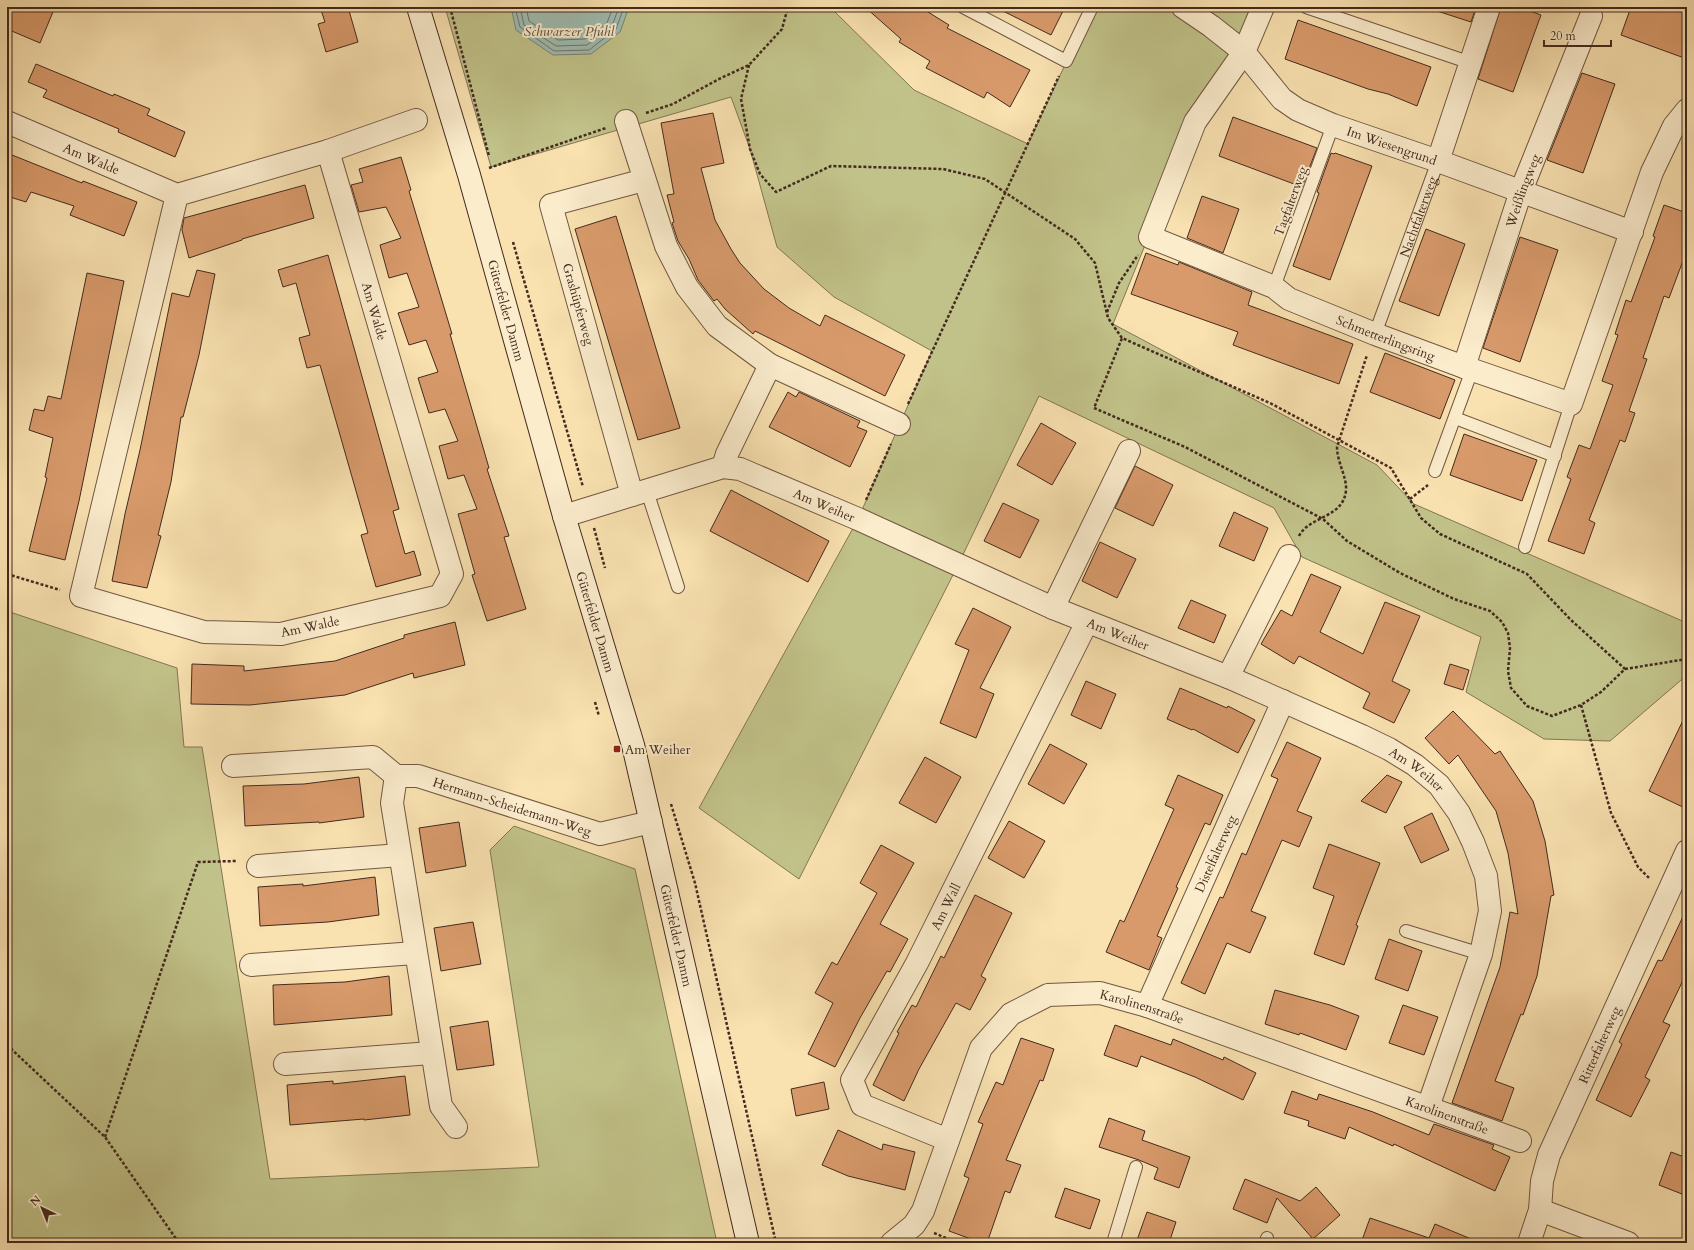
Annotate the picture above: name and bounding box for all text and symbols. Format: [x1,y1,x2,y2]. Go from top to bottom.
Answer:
water label: Schwarzer Pfuhl [524,22,615,41]
scale bar [1544,22,1611,48]
text: 20 m [1550,28,1577,44]
street label: Im Wiesengrund [1344,122,1439,170]
street label: Am Walde [60,139,122,179]
street label: Weißlingweg [1502,151,1545,231]
street label: Tagfalterweg [1270,163,1312,239]
street label: Nachtfalterweg [1396,173,1442,260]
street label: Güterfelder Damm [483,258,528,363]
street label: Grashüpferweg [558,261,599,348]
street label: Am Walde [357,280,391,343]
street label: Schmetterlingsring [1333,311,1438,366]
street label: Am Weiher [790,485,858,527]
street label: Güterfelder Damm [571,569,619,675]
street label: Am Walde [279,612,341,642]
street label: Am Weiher [1084,614,1152,655]
place label: Am Weiher [625,741,691,759]
street label: Am Weiher [1385,743,1449,795]
marker: Am Weiher [612,744,622,754]
street label: Hermann-Scheidemann-Weg [430,773,594,841]
street label: Distelfalterweg [1191,812,1241,896]
street label: Am Wall [927,880,966,933]
street label: Güterfelder Damm [655,882,697,988]
street label: Karolinenstraße [1098,985,1186,1029]
street label: Ritterfalterweg [1575,1003,1626,1086]
street label: Karolinenstraße [1403,1092,1491,1139]
north arrow [22,1188,62,1228]
text: N [27,1192,44,1210]

